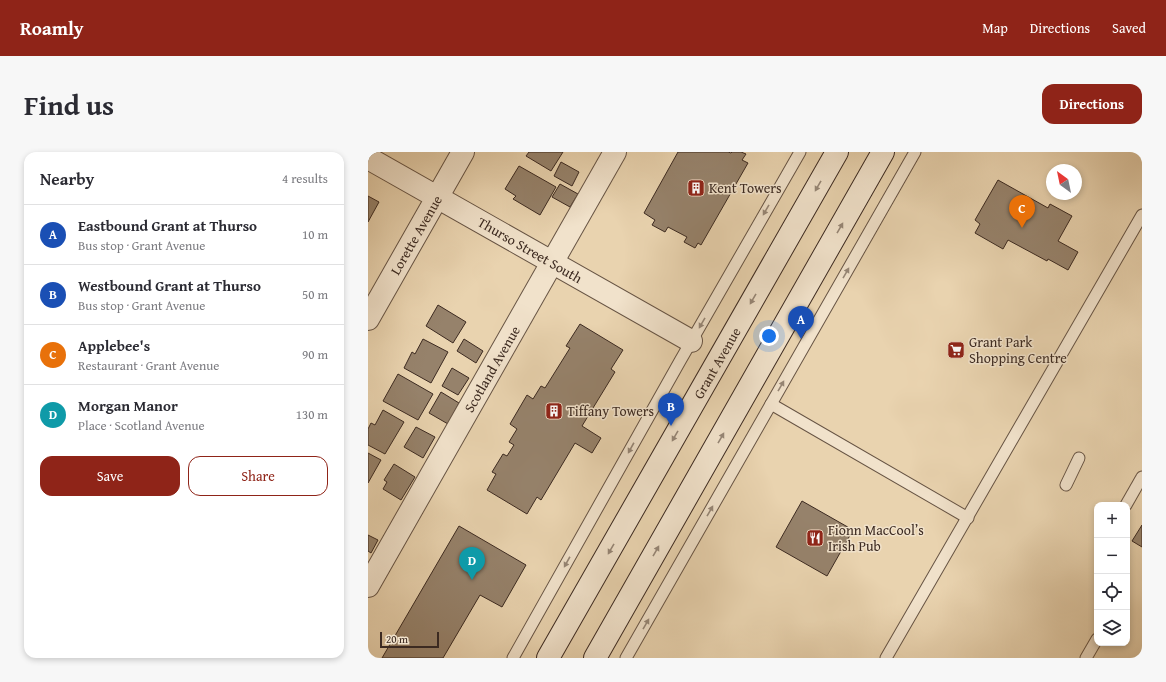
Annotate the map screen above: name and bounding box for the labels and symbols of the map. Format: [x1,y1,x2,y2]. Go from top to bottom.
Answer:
north arrow [1046,164,1082,200]
building icon: Kent Towers [686,178,706,198]
place label: Kent Towers [709,178,782,198]
one-way arrow [814,180,821,192]
street label: Lorette Avenue [385,191,447,278]
pin: C [1009,195,1035,228]
one-way arrow [763,204,770,216]
street label: Thurso Street South [474,212,586,288]
one-way arrow [837,222,844,234]
one-way arrow [842,267,849,279]
one-way arrow [750,293,757,305]
pin: A [788,306,814,339]
one-way arrow [698,317,705,329]
street label: Scotland Avenue [459,322,525,416]
street label: Grant Avenue [688,323,746,402]
your location [759,326,779,346]
place label: Grant Park Shopping Centre [969,332,1067,368]
supermarket icon: Grant Park Shopping Centre [946,340,966,360]
one-way arrow [778,380,785,392]
pin: B [658,393,684,426]
building icon: Tiffany Towers [544,401,564,421]
place label: Tiffany Towers [567,401,654,421]
one-way arrow [672,430,679,442]
one-way arrow [717,432,724,444]
one-way arrow [628,442,634,454]
one-way arrow [707,505,713,517]
place label: Fionn MacCool’s Irish Pub [828,520,924,556]
restaurant icon: Fionn MacCool’s Irish Pub [805,528,825,548]
one-way arrow [607,543,614,555]
one-way arrow [653,545,660,557]
pin: D [459,547,485,580]
one-way arrow [564,556,571,568]
one-way arrow [642,618,649,630]
scale bar [380,630,439,649]

